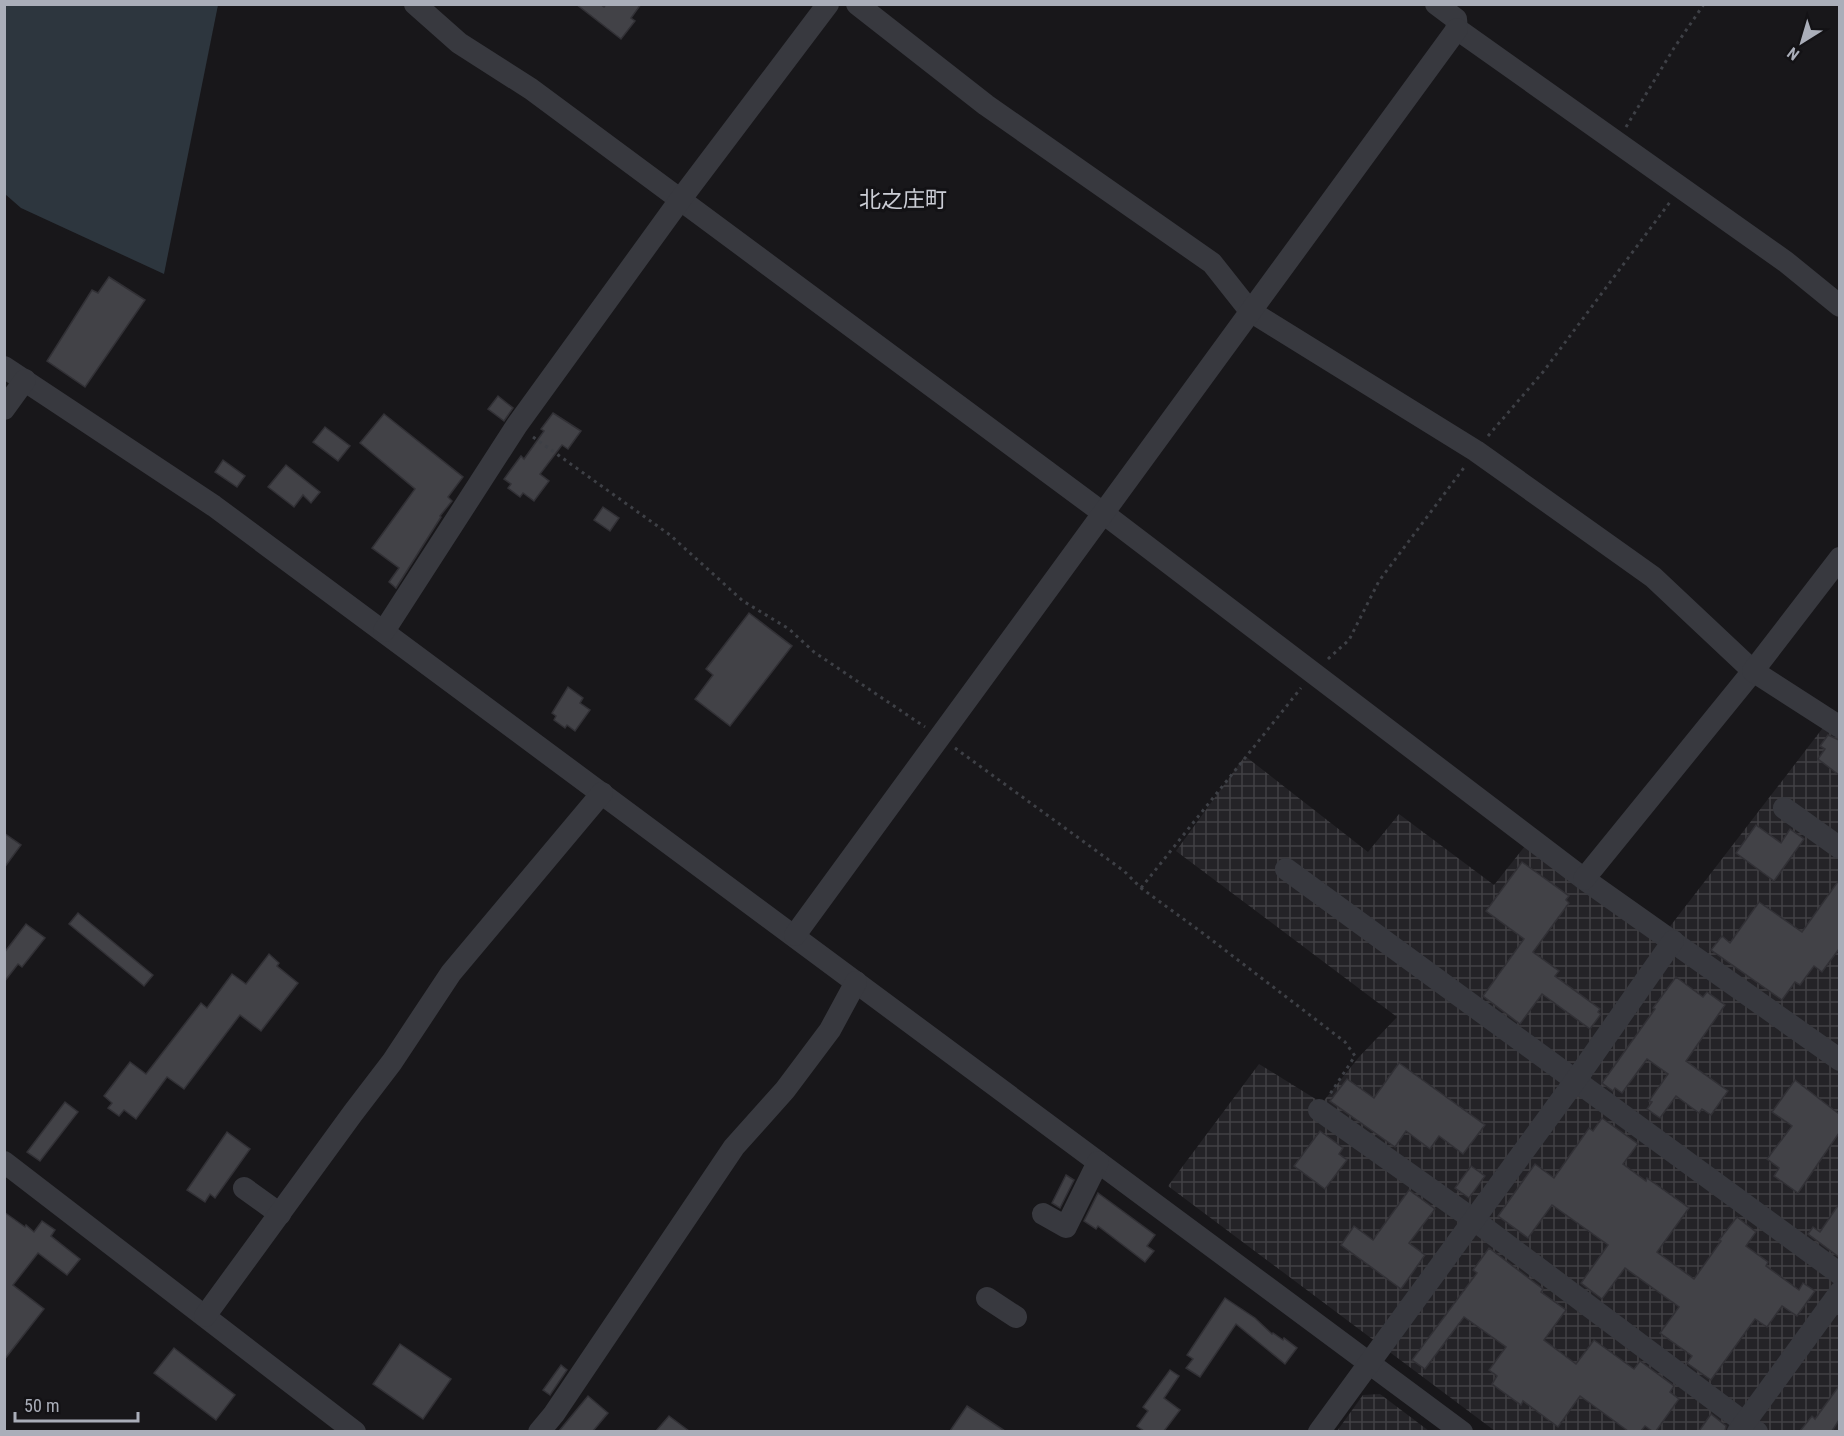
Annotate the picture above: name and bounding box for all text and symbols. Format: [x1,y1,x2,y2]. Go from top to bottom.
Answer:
north arrow [1772,12,1832,72]
text: N [1784,43,1803,64]
district label: 北之庄町 [859,187,947,212]
scale bar [15,1385,138,1423]
text: 50 m [24,1395,59,1416]

